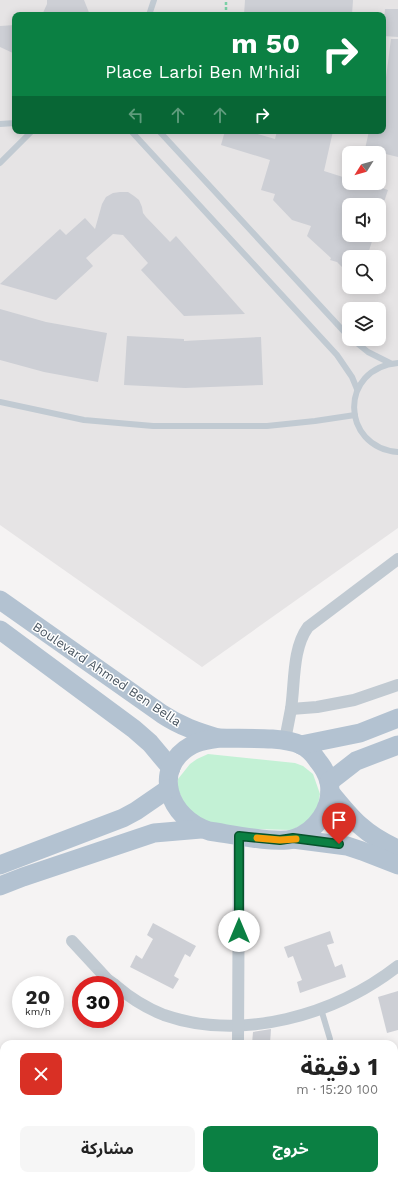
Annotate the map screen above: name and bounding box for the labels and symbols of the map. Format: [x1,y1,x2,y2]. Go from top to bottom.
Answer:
north arrow [342,146,386,190]
street label: Boulevard Ahmed Ben Bella [30,619,185,730]
pin [322,803,356,844]
position arrow [218,910,260,952]
speed limit sign: 30 [72,976,124,1028]

